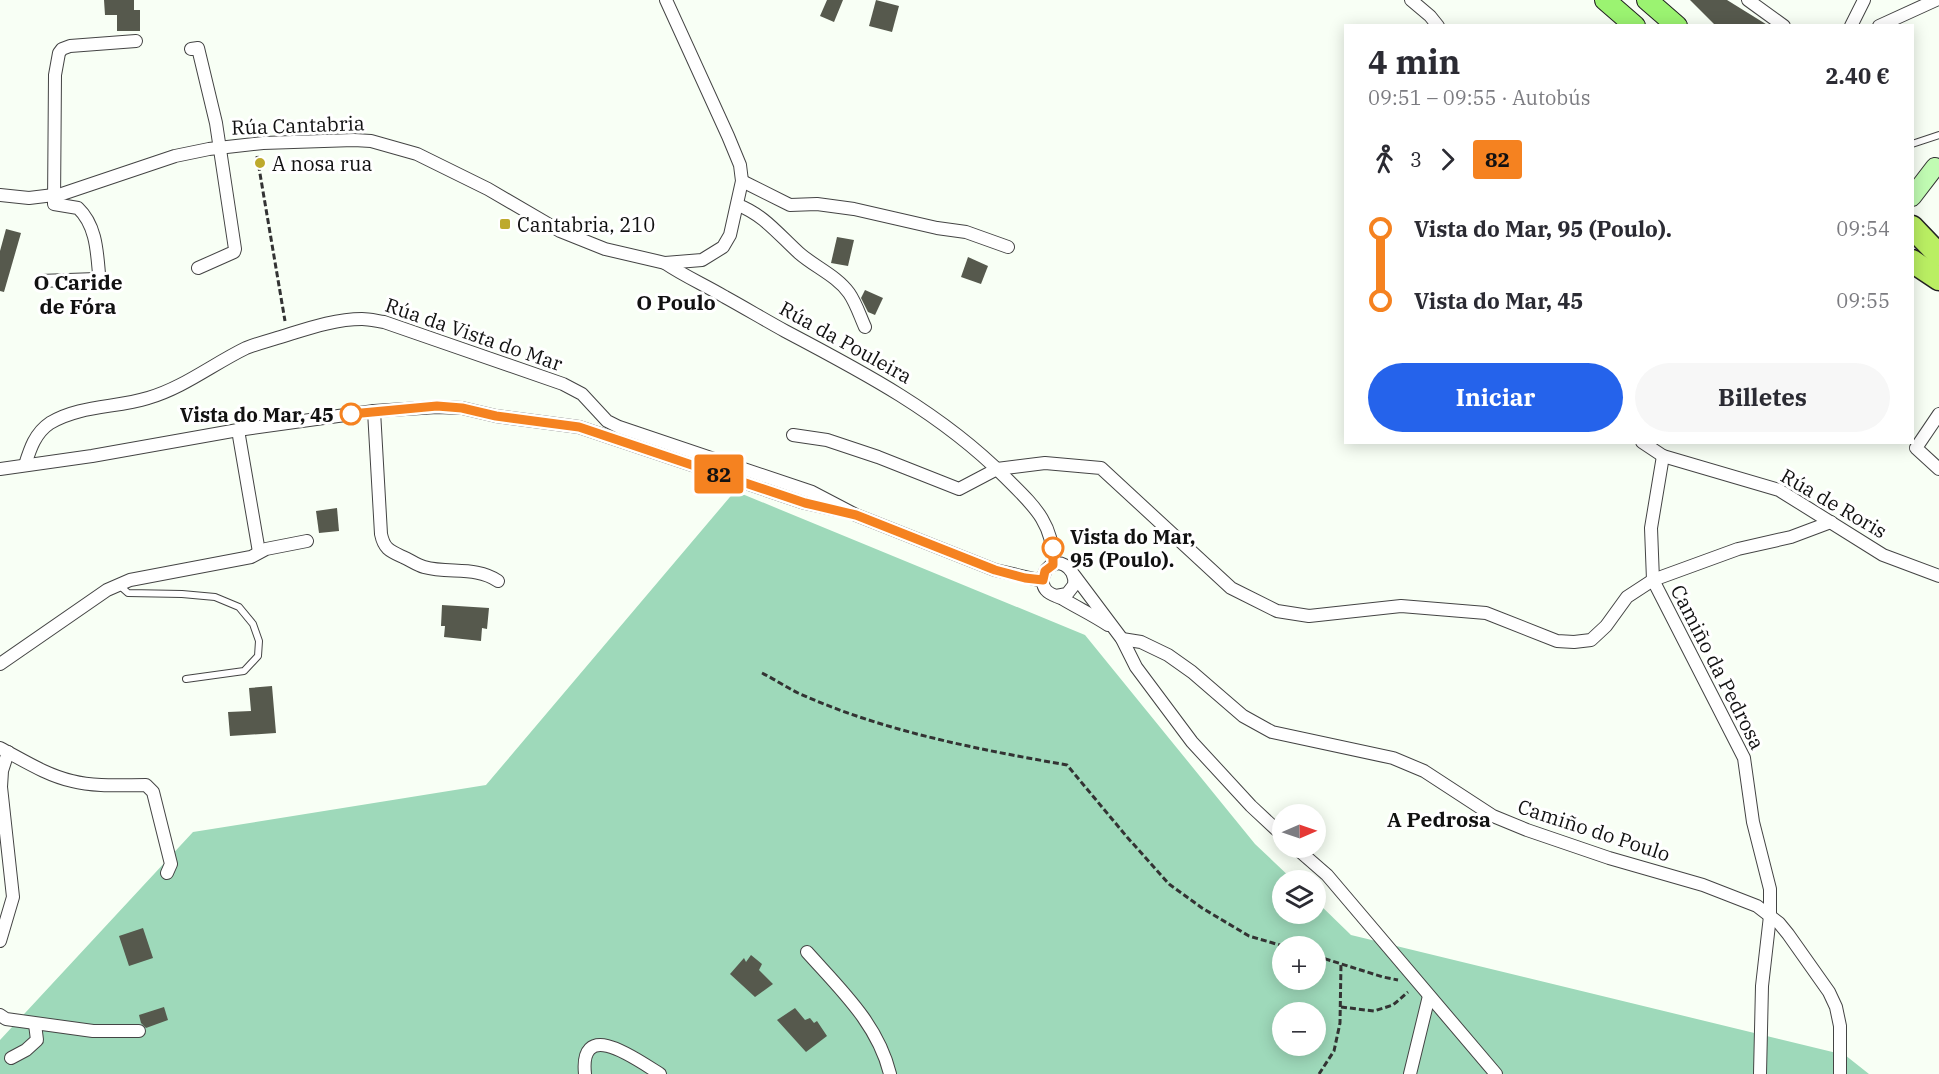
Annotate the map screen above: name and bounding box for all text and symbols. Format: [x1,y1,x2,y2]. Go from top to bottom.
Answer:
text: 4 min [1368,40,1460,83]
text: 2.40 € [1825,61,1890,90]
text: 09:51 – 09:55 · Autobús [1368,84,1590,111]
street label: Rúa Cantabria [231,109,365,141]
icon: walk [1368,143,1401,176]
icon: forward [1431,143,1464,176]
text: 82 [1485,145,1510,173]
text: 3 [1410,146,1422,173]
place label: A nosa rua [272,150,372,177]
marker: A nosa rua [253,156,267,170]
place label: Cantabria, 210 [517,211,655,238]
text: Vista do Mar, 95 (Poulo). [1414,214,1672,243]
text: 09:54 [1836,215,1890,242]
marker: Cantabria, 210 [498,217,512,231]
district label: O Caride de Fóra [33,268,123,320]
text: Vista do Mar, 45 [1414,286,1584,315]
text: 09:55 [1836,287,1890,314]
district label: O Poulo [636,288,716,316]
street label: Rúa da Vista do Mar [382,291,566,377]
street label: Rúa da Pouleira [775,294,917,390]
button: Iniciar [1368,363,1623,432]
button: Billetes [1635,363,1890,432]
place label: Vista do Mar, 45 [180,401,334,428]
marker: Vista do Mar, 45 [340,403,362,425]
line badge: 82 [692,454,746,494]
text: 82 [706,460,732,488]
street label: Rúa de Roris [1776,462,1892,544]
place label: Vista do Mar, 95 (Poulo). [1070,523,1196,573]
marker: Vista do Mar, 95 (Poulo). [1042,537,1064,559]
street label: Camiño da Pedrosa [1665,580,1771,754]
street label: Camiño do Poulo [1514,793,1674,867]
north arrow [1272,804,1326,858]
map controls [1272,804,1326,1056]
district label: A Pedrosa [1387,805,1491,833]
button: layers [1272,870,1326,924]
button: + [1272,936,1326,990]
button: − [1272,1002,1326,1056]

